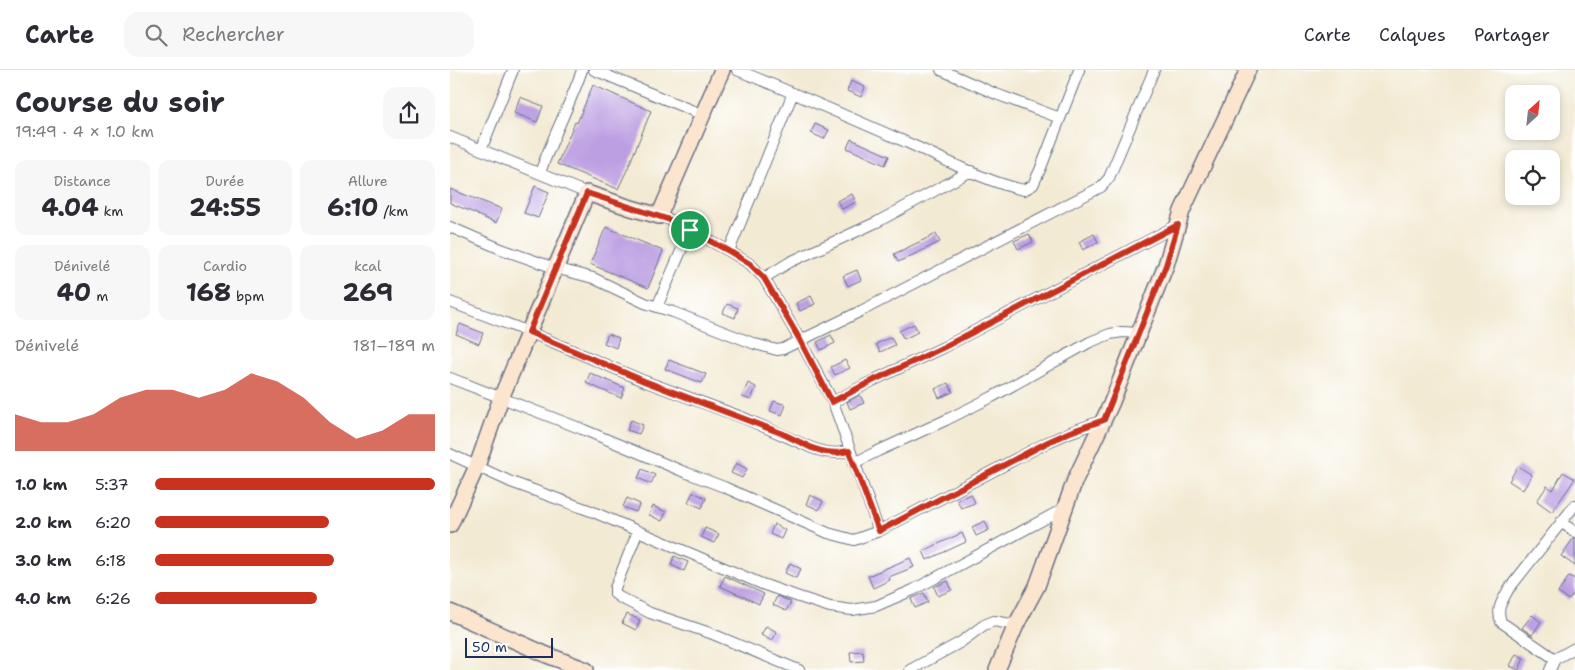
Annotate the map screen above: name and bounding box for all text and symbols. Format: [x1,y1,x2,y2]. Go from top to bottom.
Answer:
search box [124,12,474,57]
text: Carte [25,19,94,51]
icon: search [142,21,170,49]
text: Rechercher [182,22,285,47]
text: Carte [1304,23,1351,47]
text: Calques [1379,23,1446,47]
text: Partager [1474,23,1550,47]
text: Course du soir [15,83,225,121]
north arrow [1505,85,1560,140]
map controls [1505,85,1560,205]
button: share [383,87,435,139]
text: 19:49 · 4 × 1.0 km [15,121,154,142]
button: locate [1505,150,1560,205]
text: Distance [54,172,111,190]
text: Durée [206,172,244,190]
text: Allure [348,172,388,190]
text: 4.04 [41,190,99,224]
text: 24:55 [189,190,261,224]
text: 6:10 [327,190,379,224]
text: km [99,202,123,220]
text: /km [379,202,408,220]
pin [669,209,711,251]
icon: arrive [676,216,704,244]
text: Dénivelé [54,257,110,275]
text: Cardio [203,257,247,275]
text: kcal [354,257,381,275]
text: 40 [56,275,91,309]
text: 168 [186,275,231,309]
text: 269 [342,275,393,309]
text: m [91,287,108,305]
text: bpm [231,287,264,305]
text: Dénivelé [15,335,79,356]
text: 181–189 m [353,335,435,356]
text: 1.0 km [15,474,67,495]
text: 5:37 [95,474,129,495]
text: 2.0 km [15,512,72,533]
text: 6:20 [95,512,131,533]
text: 3.0 km [15,550,71,571]
text: 6:18 [95,550,127,571]
text: 4.0 km [15,588,71,609]
text: 6:26 [95,588,131,609]
scale bar [465,635,552,658]
text: 50 m [472,638,507,656]

